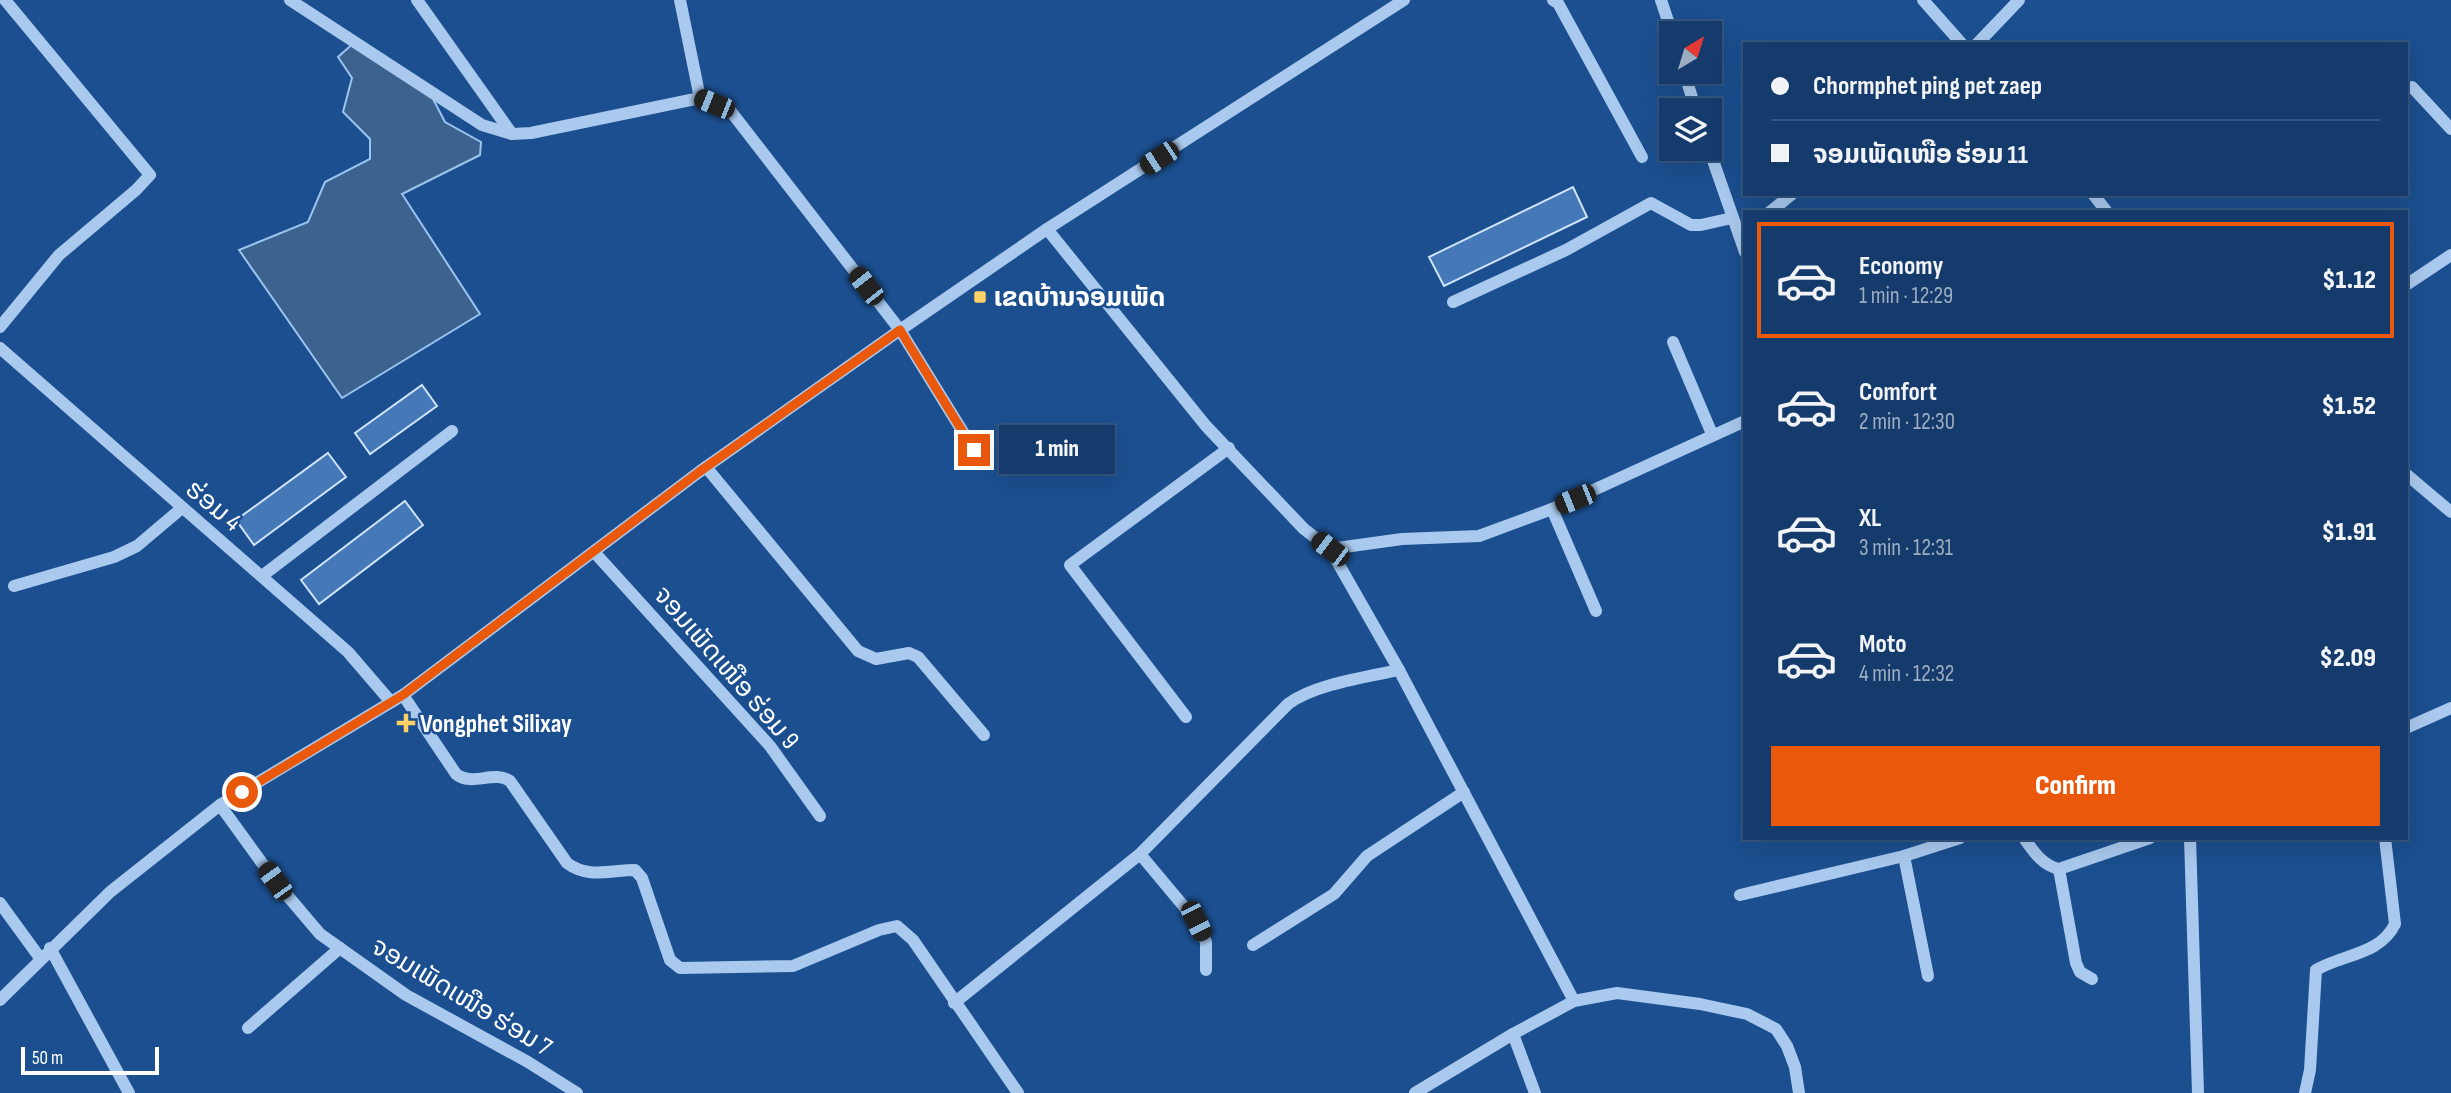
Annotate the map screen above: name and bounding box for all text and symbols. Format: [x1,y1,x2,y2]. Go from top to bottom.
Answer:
north arrow [1659,21,1722,84]
map controls [1659,21,1722,161]
text: Chormphet ping pet zaep [1813,71,2042,102]
car [691,86,738,122]
button: layers [1659,98,1722,161]
car [1136,138,1183,178]
text: ຈອມເພັດເໜືອ ຮ່ອມ 11 [1813,140,2028,171]
icon: car [1775,249,1838,312]
text: Economy [1859,251,1943,282]
car [845,263,888,309]
text: $1.12 [2322,265,2376,296]
text: 1 min · 12:29 [1859,282,1953,310]
place label: ເຂດບ້ານຈອມເພັດ [994,283,1165,314]
marker: ເຂດບ້ານຈອມເພັດ [972,289,988,305]
icon: car [1775,375,1838,438]
text: Comfort [1859,377,1937,408]
text: $1.52 [2321,391,2376,422]
text: 2 min · 12:30 [1859,408,1955,436]
callout: 1 min [998,426,1114,475]
route end [958,434,990,466]
text: 1 min [1035,435,1079,463]
street label: ຮ່ອມ 4 [179,474,247,538]
car [1552,481,1599,517]
icon: car [1775,501,1838,564]
text: XL [1859,503,1881,534]
text: $1.91 [2322,517,2376,548]
car [1307,528,1354,570]
text: 3 min · 12:31 [1859,534,1953,562]
street label: ຈອມເພັດເໜືອ ຮ່ອມ 9 [647,580,805,756]
icon: car [1775,627,1838,690]
text: Moto [1859,629,1907,660]
text: $2.09 [2320,643,2376,674]
text: 4 min · 12:32 [1859,660,1954,688]
place label: Vongphet Silixay [420,709,572,740]
marker: Vongphet Silixay [398,715,414,731]
button: Confirm [1771,746,2380,826]
route start [226,776,258,808]
car [255,858,296,904]
car [1178,898,1215,944]
street label: ຈອມເພັດເໜືອ ຮ່ອມ 7 [365,931,558,1064]
scale bar [21,1044,159,1076]
text: 50 m [32,1047,63,1070]

